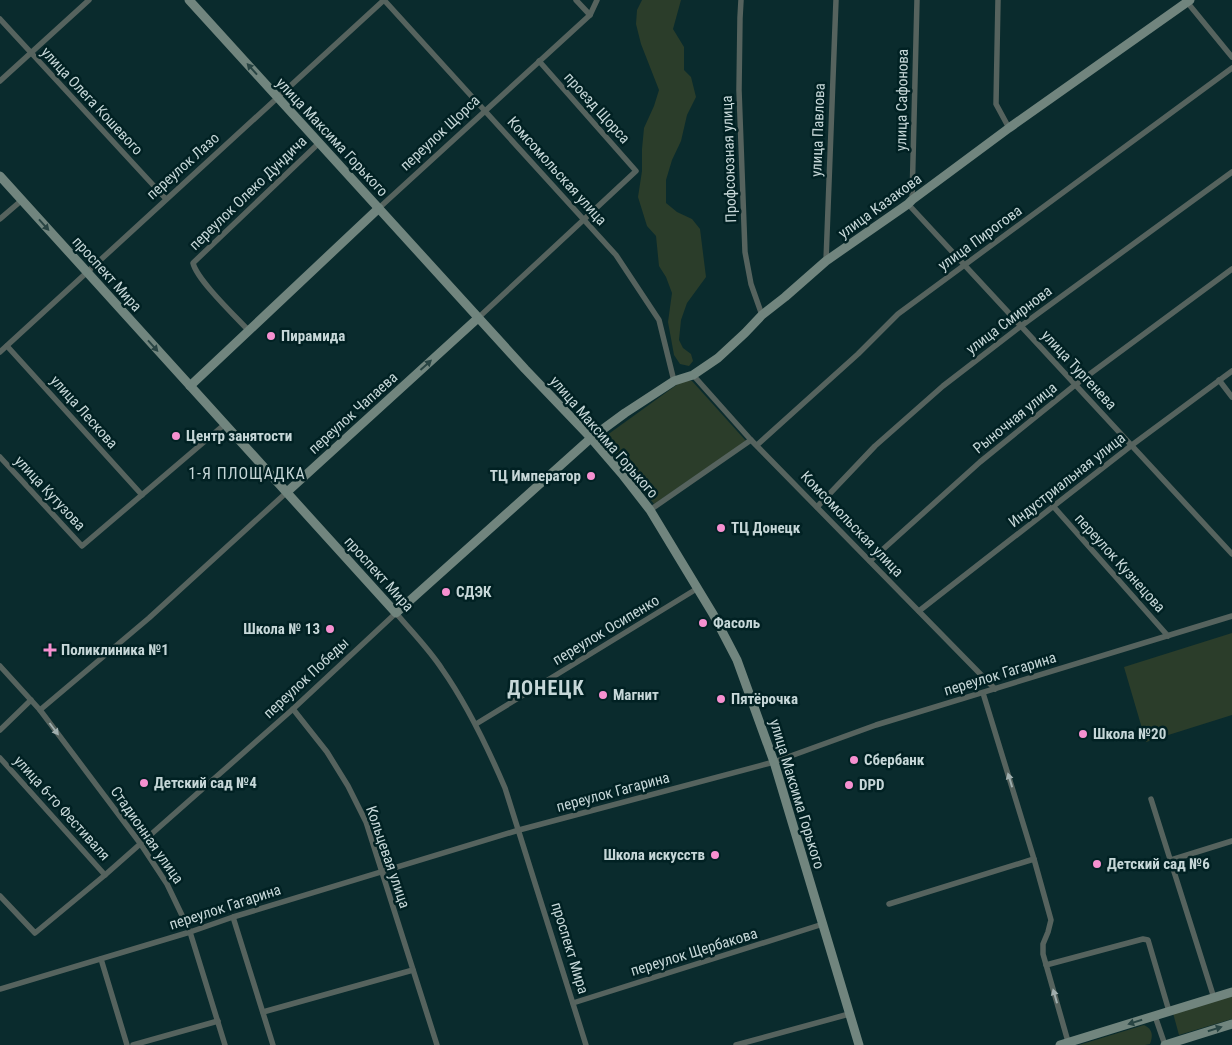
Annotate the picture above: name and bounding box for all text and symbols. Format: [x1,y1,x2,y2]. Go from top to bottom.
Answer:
street label: улица Олега Кошевого [37,43,147,159]
street label: улица Сафонова [892,49,912,151]
one-way arrow [246,63,258,75]
street label: проезд Щорса [560,69,634,147]
street label: улица Максима Горького [272,74,392,200]
street label: улица Павлова [807,83,829,177]
street label: переулок Щорса [396,91,484,175]
street label: Профсоюзная улица [718,95,740,223]
street label: Комсомольская улица [503,113,611,229]
street label: переулок Лазо [143,129,223,203]
street label: переулок Олеко Дундича [186,132,310,254]
street label: улица Казакова [835,170,925,242]
street label: улица Пирогова [935,202,1025,274]
one-way arrow [39,218,50,231]
street label: проспект Мира [69,233,145,315]
street label: улица Смирнова [963,282,1055,358]
street label: улица Тургенева [1038,326,1120,414]
place label: Пирамида [281,327,345,345]
marker: Пирамида [265,330,277,342]
one-way arrow [148,339,159,352]
one-way arrow [420,359,432,371]
street label: переулок Чапаева [305,368,401,458]
street label: улица Лескова [46,372,122,452]
street label: улица Максима Горького [546,372,662,502]
street label: Рыночная улица [969,379,1061,457]
place label: Центр занятости [186,427,292,445]
street label: Индустриальная улица [1005,429,1129,531]
marker: Центр занятости [170,430,182,442]
street label: улица Кутузова [11,452,89,534]
district label: 1-Я ПЛОЩАДКА [188,464,306,483]
place label: ТЦ Император [490,467,581,485]
street label: Комсомольская улица [797,467,907,581]
marker: ТЦ Император [585,470,597,482]
street label: переулок Кузнецова [1071,510,1169,616]
place label: ТЦ Донецк [731,519,801,537]
marker: ТЦ Донецк [715,522,727,534]
street label: проспект Мира [341,533,417,615]
place label: СДЭК [456,583,492,601]
marker: СДЭК [440,586,452,598]
street label: переулок Осипенко [549,591,663,669]
place label: Фасоль [713,614,761,632]
marker: Фасоль [697,617,709,629]
place label: Школа № 13 [243,620,320,638]
marker: Школа № 13 [324,623,336,635]
street label: переулок Победы [260,634,352,722]
place label: Поликлиника №1 [61,641,169,659]
marker: Поликлиника №1 [43,643,57,657]
street label: переулок Гагарина [942,648,1058,700]
district label: ДОНЕЦК [507,676,585,700]
place label: Магнит [613,686,659,704]
marker: Магнит [597,689,609,701]
place label: Пятёрочка [731,690,798,708]
marker: Пятёрочка [715,693,727,705]
street label: улица Максима Горького [766,717,828,871]
one-way arrow [49,722,60,735]
place label: Школа №20 [1093,725,1166,743]
marker: Школа №20 [1077,728,1089,740]
place label: Сбербанк [864,751,925,769]
street label: улица 6-го Фестиваля [10,752,114,864]
marker: Сбербанк [848,754,860,766]
street label: переулок Гагарина [554,768,672,816]
one-way arrow [1005,773,1013,788]
place label: Детский сад №4 [154,774,257,792]
place label: DPD [859,776,884,794]
marker: Детский сад №4 [138,777,150,789]
marker: DPD [843,779,855,791]
street label: Стадионная улица [107,783,187,887]
street label: Кольцевая улица [362,803,414,911]
place label: Школа искусств [603,846,705,864]
marker: Школа искусств [709,849,721,861]
place label: Детский сад №6 [1107,855,1210,873]
marker: Детский сад №6 [1091,858,1103,870]
street label: переулок Гагарина [167,880,283,934]
street label: проспект Мира [548,900,592,996]
street label: переулок Щербакова [628,924,760,980]
one-way arrow [1051,988,1059,1003]
one-way arrow [1128,1018,1143,1026]
one-way arrow [1208,1025,1223,1033]

